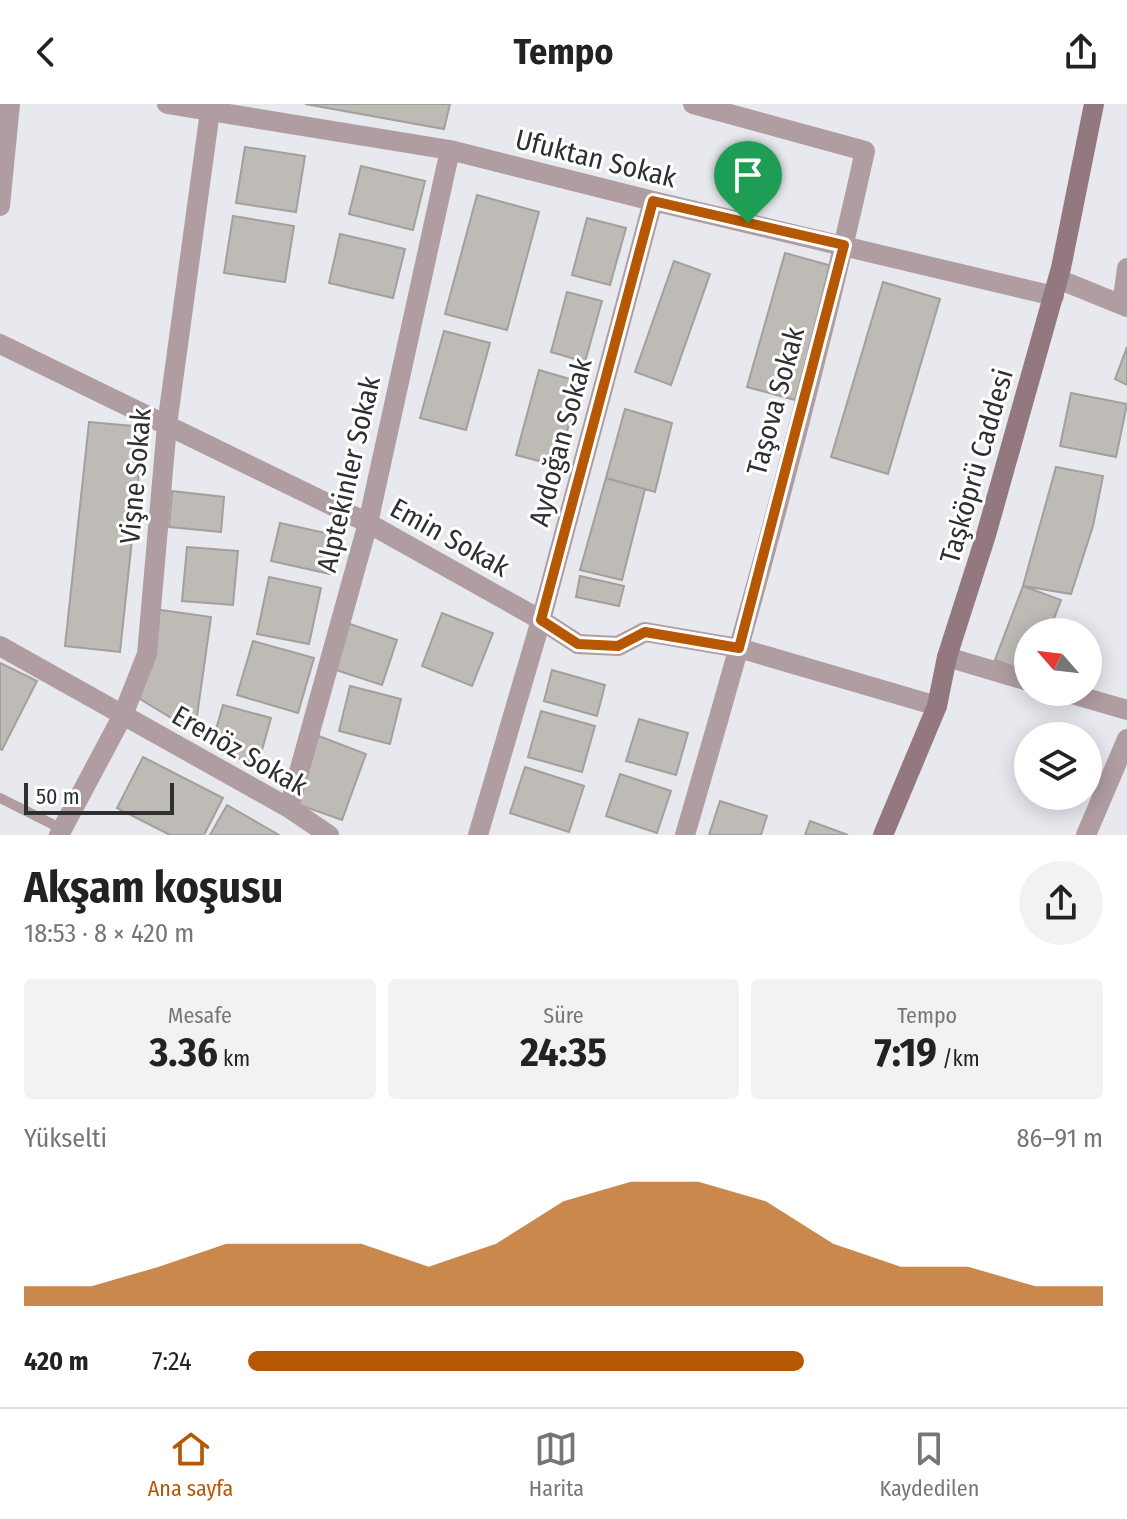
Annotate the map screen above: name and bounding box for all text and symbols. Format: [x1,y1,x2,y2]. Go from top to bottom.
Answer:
icon: back [24,30,68,74]
text: Tempo [513,30,614,74]
icon: share [1059,30,1103,74]
street label: Ufuktan Sokak [512,123,681,195]
pin [714,141,782,223]
icon: arrive [726,153,770,197]
street label: Taşova Sokak [740,323,811,479]
street label: Aydoğan Sokak [522,354,599,530]
street label: Taşköprü Caddesi [933,365,1020,567]
street label: Alptekinler Sokak [310,372,387,575]
street label: Vişne Sokak [113,406,158,545]
street label: Emin Sokak [385,491,516,584]
north arrow [1014,618,1102,706]
map controls [1014,618,1102,810]
street label: Erenöz Sokak [166,698,314,803]
button: layers [1014,722,1102,810]
scale bar [24,779,174,815]
text: 50 m [36,783,80,810]
text: Akşam koşusu [24,861,283,914]
button: share [1019,861,1103,945]
text: 18:53 · 8 × 420 m [24,918,194,949]
text: Mesafe [168,1002,232,1029]
text: Süre [543,1002,584,1029]
text: Tempo [897,1002,957,1029]
text: 3.36 [149,1029,218,1077]
text: 24:35 [520,1029,607,1077]
text: 7:19 [875,1029,937,1077]
text: km [218,1045,250,1072]
text: /km [937,1045,980,1072]
text: Yükselti [24,1123,107,1154]
text: 86–91 m [1017,1123,1103,1154]
text: 420 m [24,1346,89,1377]
text: 7:24 [152,1346,192,1377]
tab: Ana sayfa [148,1427,233,1502]
tab: Harita [529,1427,584,1502]
tab: Kaydedilen [879,1427,979,1502]

